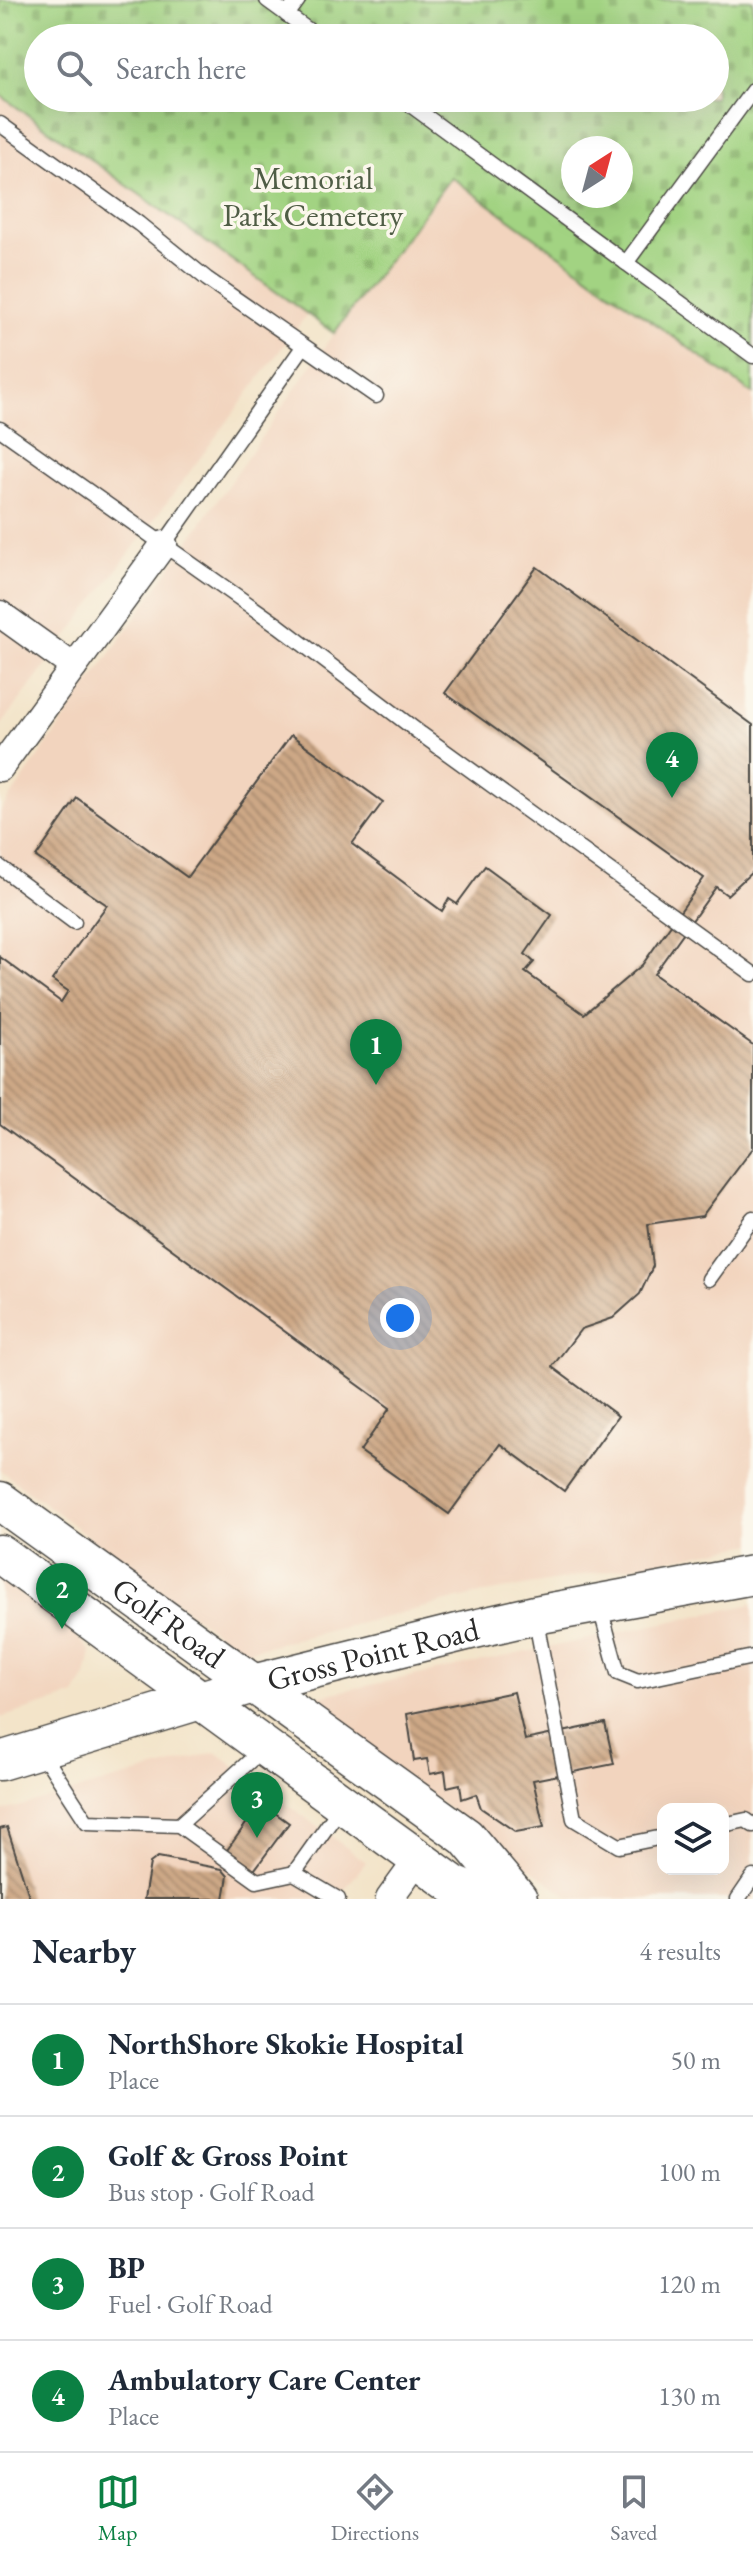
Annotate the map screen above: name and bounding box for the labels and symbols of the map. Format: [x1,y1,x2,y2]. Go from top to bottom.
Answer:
north arrow [561,136,633,208]
park label: Memorial Park Cemetery [223,157,404,236]
pin: 4 [646,732,698,798]
pin: 1 [350,1019,402,1085]
your location [380,1298,420,1338]
pin: 2 [36,1563,88,1629]
street label: Golf Road [104,1568,234,1678]
street label: Gross Point Road [262,1607,484,1701]
pin: 3 [231,1772,283,1838]

